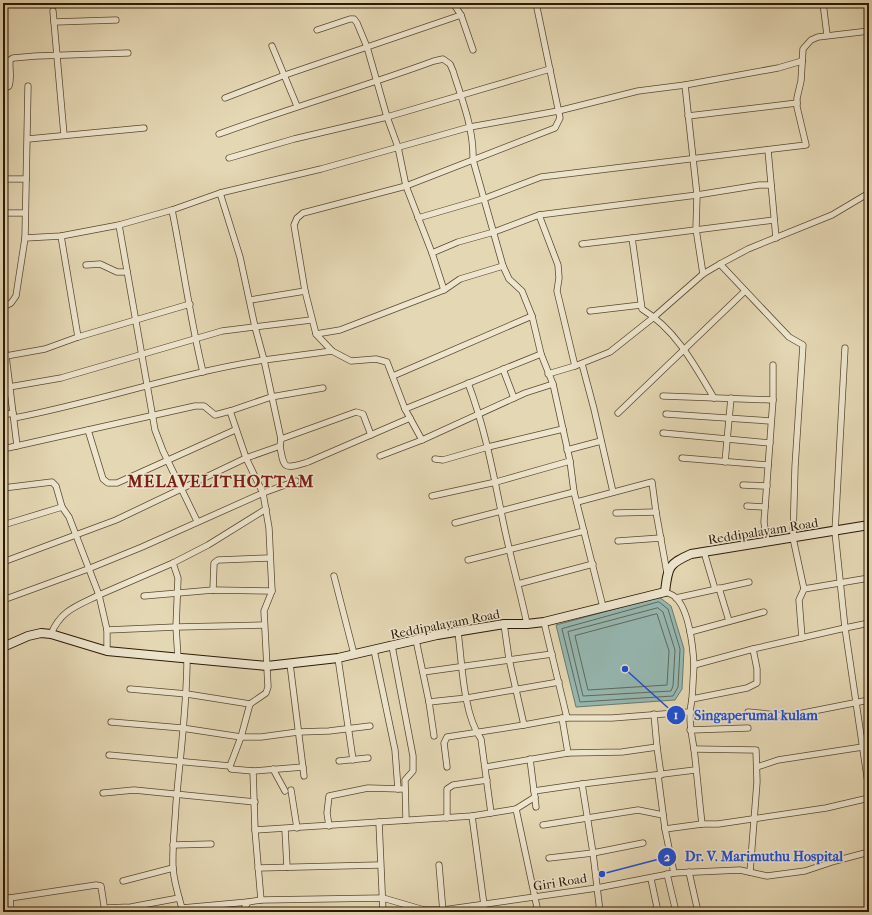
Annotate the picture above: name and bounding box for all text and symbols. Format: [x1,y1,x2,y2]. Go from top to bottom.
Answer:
district label: MELAVELITHOTTAM [126,471,315,491]
street label: Reddipalayam Road [707,515,820,547]
street label: Reddipalayam Road [389,606,502,642]
callout: Singaperumal kulam [666,702,826,728]
text: Singaperumal kulam [694,707,818,724]
text: 1 [674,708,678,722]
callout: Dr. V. Marimuthu Hospital [657,844,851,870]
text: Dr. V. Marimuthu Hospital [685,848,843,865]
text: 2 [664,850,671,864]
street label: Giri Road [532,870,589,894]

